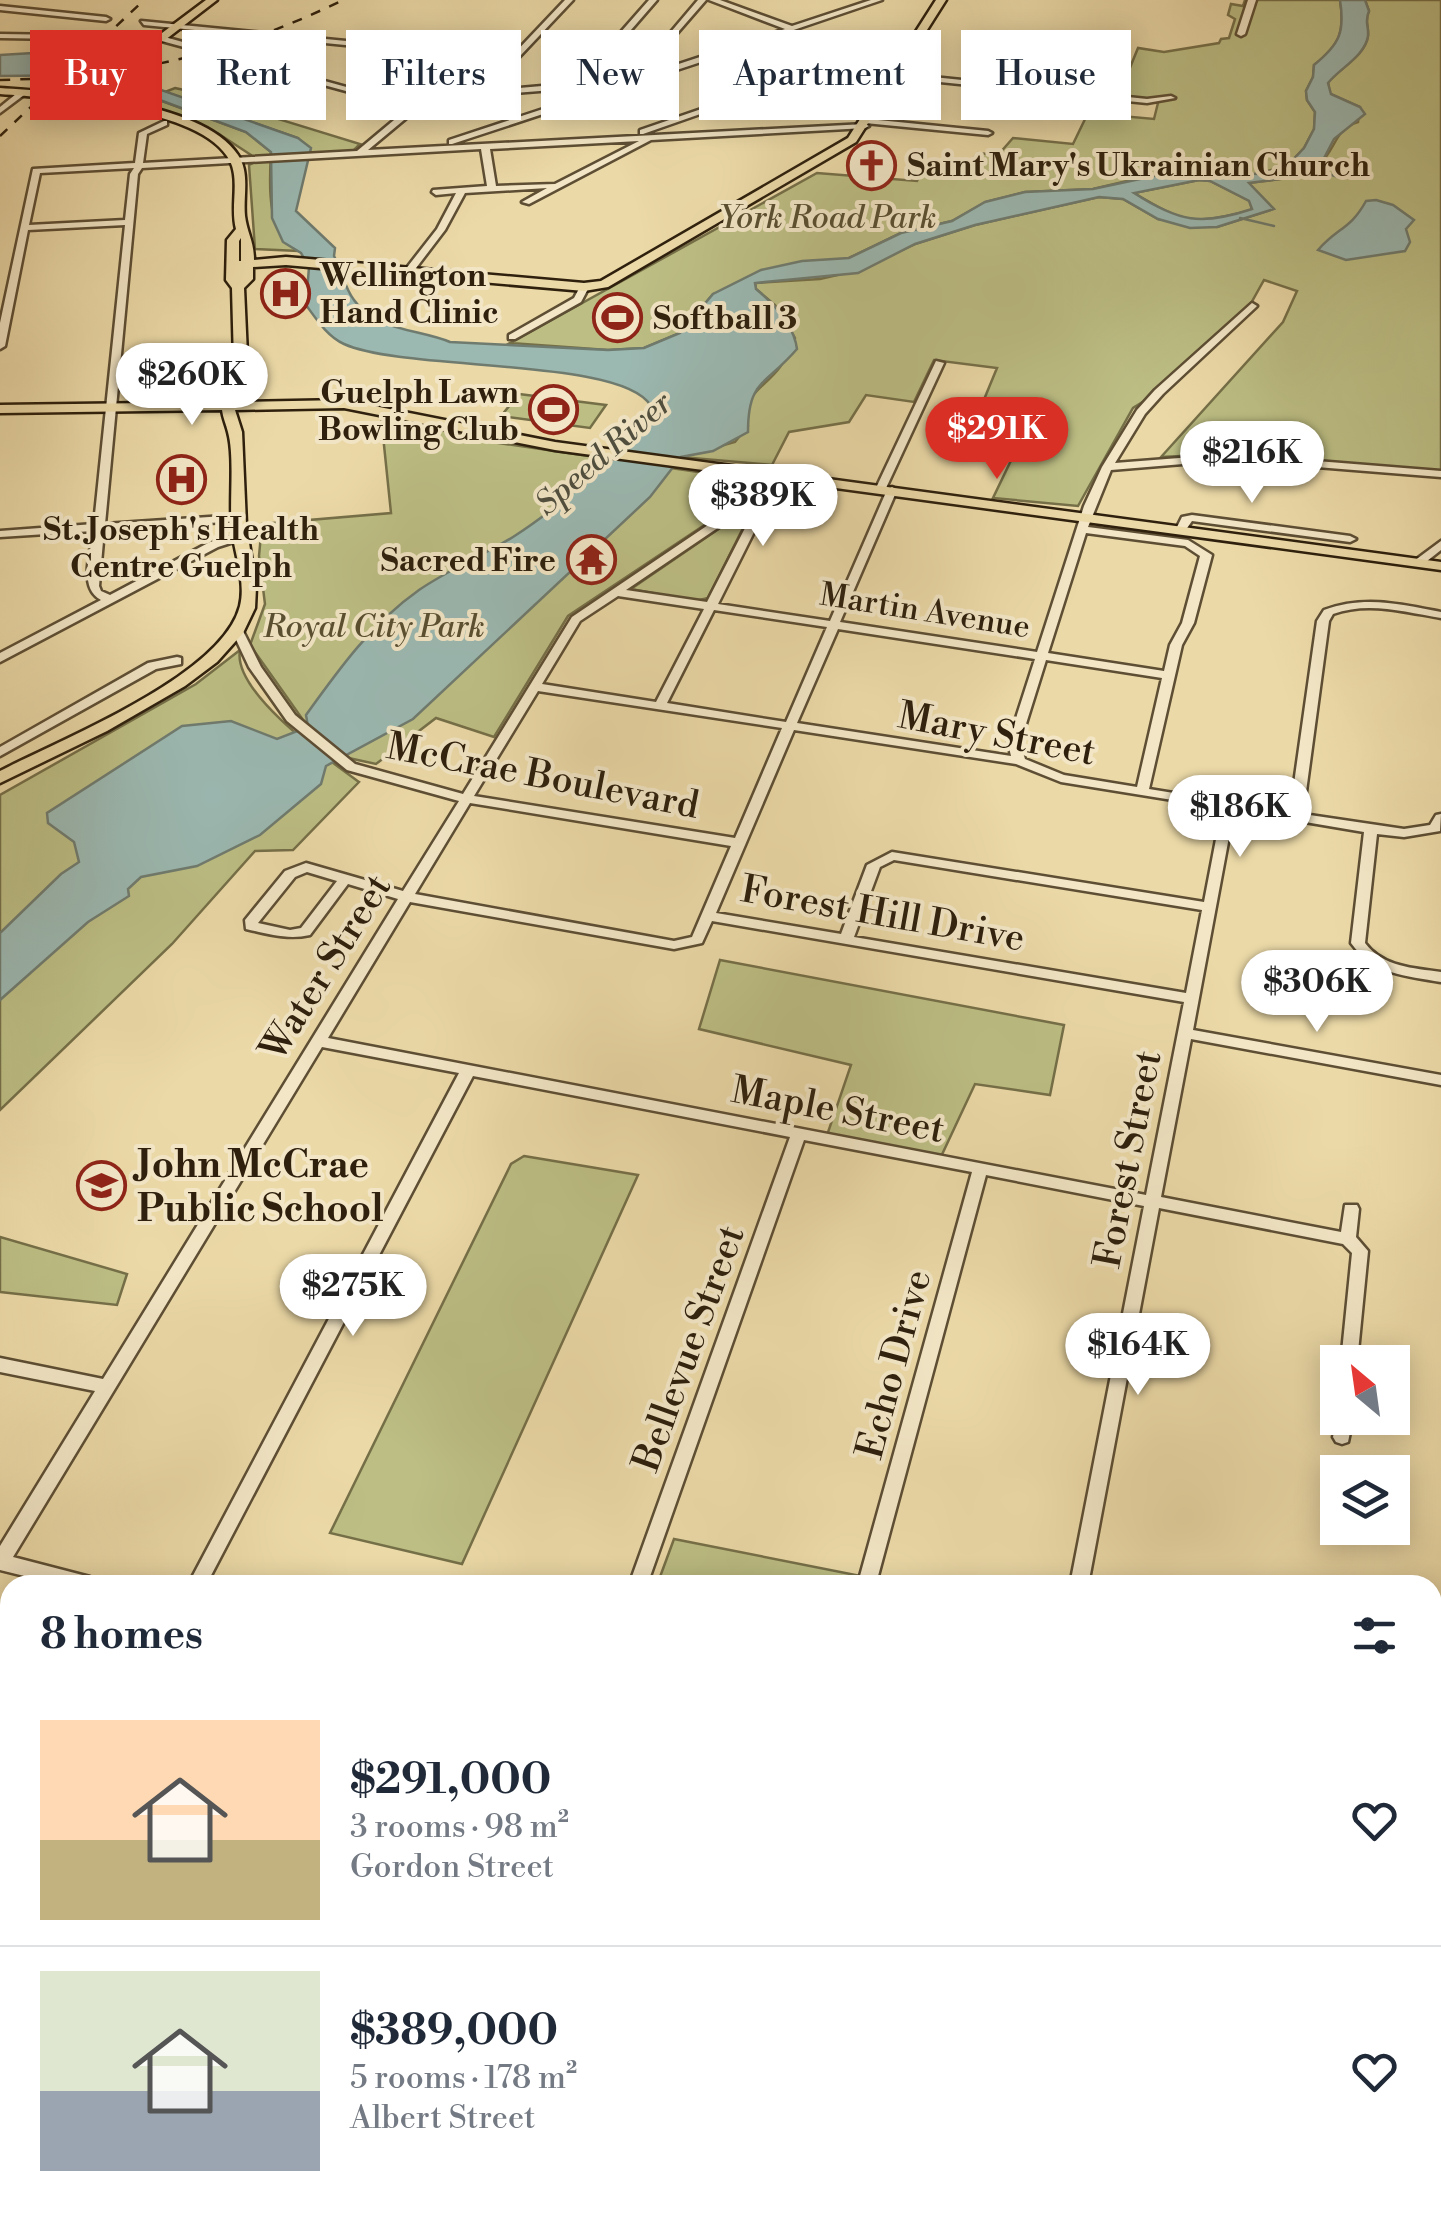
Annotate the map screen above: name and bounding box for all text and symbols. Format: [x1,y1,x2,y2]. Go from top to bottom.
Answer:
chip: Buy [30,30,162,120]
chip: Rent [182,30,326,120]
chip: Filters [346,30,521,120]
chip: New [541,30,679,120]
chip: Apartment [699,30,941,120]
chip: House [961,30,1131,120]
church icon: Saint Mary's Ukrainian Church [846,139,898,191]
place label: Saint Mary's Ukrainian Church [907,146,1370,186]
park label: York Road Park [720,198,936,238]
place label: Wellington Hand Clinic [319,256,499,333]
hospital icon: Wellington Hand Clinic [259,267,311,319]
sports icon: Softball 3 [592,292,644,344]
place label: Softball 3 [653,299,797,339]
pin: $260K [122,343,262,428]
text: $260K [138,355,246,395]
place label: Guelph Lawn Bowling Club [318,373,519,450]
water label: Speed River [527,383,681,524]
sports icon: Guelph Lawn Bowling Club [528,384,580,436]
pin: $291K [927,397,1067,482]
text: $291K [947,409,1047,449]
pin: $216K [1182,421,1322,506]
text: $216K [1202,433,1302,473]
hospital icon: St. Joseph's Health Centre Guelph [155,453,207,505]
pin: $389K [693,464,833,549]
text: $389K [711,476,815,516]
place label: St. Joseph's Health Centre Guelph [43,510,319,587]
temple icon: Sacred Fire [565,534,617,586]
place label: Sacred Fire [381,541,556,581]
street label: Martin Avenue [817,575,1033,647]
park label: Royal City Park [262,607,485,647]
street label: Mary Street [894,692,1099,777]
street label: McCrae Boulevard [383,723,703,830]
pin: $186K [1170,775,1310,860]
text: $186K [1190,787,1290,827]
street label: Water Street [250,866,402,1071]
street label: Forest Hill Drive [737,866,1028,963]
pin: $306K [1247,950,1387,1035]
text: $306K [1263,962,1371,1002]
street label: Forest Street [1084,1047,1173,1272]
street label: Maple Street [727,1067,948,1154]
place label: John McCrae Public School [132,1142,384,1233]
school or university icon: John McCrae Public School [76,1160,128,1212]
street label: Bellevue Street [623,1219,756,1479]
pin: $275K [283,1254,423,1339]
street label: Echo Drive [847,1265,942,1464]
text: $275K [302,1266,404,1306]
pin: $164K [1068,1313,1208,1398]
text: $164K [1087,1325,1189,1365]
north arrow [1320,1345,1410,1435]
map controls [1320,1345,1410,1545]
button: layers [1320,1455,1410,1545]
icon: filters [1347,1608,1402,1663]
text: 8 homes [40,1609,203,1662]
text: $291,000 [350,1754,551,1807]
icon: home [120,1760,240,1880]
icon: heart [1347,1793,1402,1848]
text: 3 rooms · 98 m² [350,1807,569,1847]
text: Gordon Street [350,1847,554,1887]
text: $389,000 [350,2005,558,2058]
icon: home [120,2011,240,2131]
icon: heart [1347,2044,1402,2099]
text: 5 rooms · 178 m² [350,2058,577,2098]
text: Albert Street [350,2098,535,2138]

